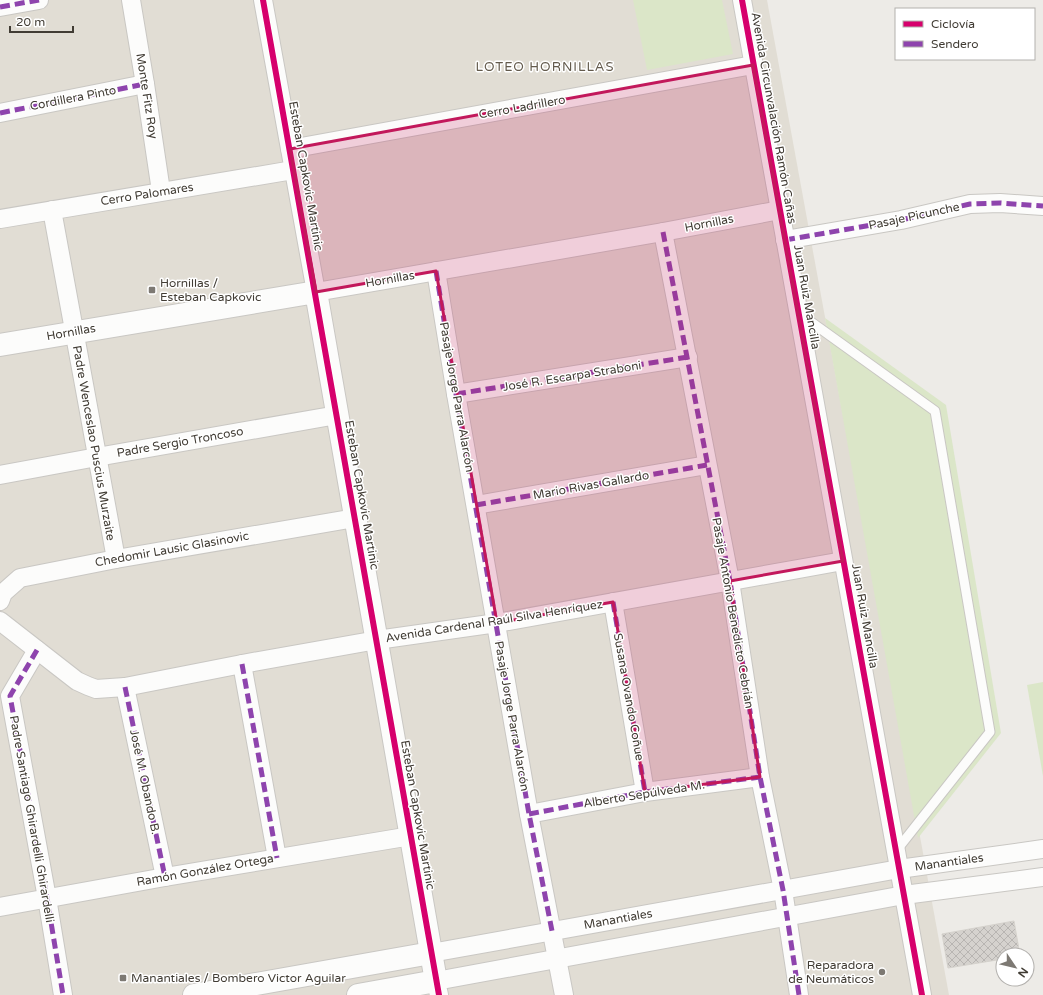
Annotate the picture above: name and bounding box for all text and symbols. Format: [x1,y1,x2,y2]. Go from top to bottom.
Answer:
scale bar [10,8,73,34]
legend [895,8,1035,60]
street label: Avenida Circunvalación Ramón Cañas [748,11,800,225]
text: 20 m [16,15,45,29]
text: Ciclovía [931,17,975,31]
text: Sendero [931,37,979,51]
street label: Monte Fitz Roy [133,52,161,140]
district label: LOTEO HORNILLAS [476,59,614,75]
street label: Cordillera Pinto [29,83,117,113]
street label: Cerro Ladrillero [478,92,566,122]
street label: Esteban Capkovic Martinic [286,100,326,252]
street label: Cerro Palomares [100,180,195,208]
street label: Pasaje Picunche [867,200,961,232]
street label: Hornillas [683,211,735,235]
street label: Juan Ruiz Mancilla [791,244,823,350]
street label: Hornillas [364,268,416,290]
place label: Hornillas / Esteban Capkovic [160,276,261,304]
marker: Hornillas / Esteban Capkovic [147,285,157,295]
street label: Hornillas [45,321,97,343]
street label: Pasaje Jorge Parra Alarcón [437,321,477,473]
street label: Padre Wenceslao Puscius Murzaite [70,344,118,542]
street label: José R. Escarpa Straboni [502,358,642,394]
street label: Esteban Capkovic Martinic [342,419,382,571]
street label: Padre Sergio Troncoso [116,424,244,460]
street label: Mario Rivas Gallardo [532,468,650,502]
street label: Pasaje Antonio Benedicto Cebrián [709,516,757,710]
street label: Chedomir Lausic Glasinovic [94,529,250,569]
street label: Juan Ruiz Mancilla [849,563,881,669]
street label: Avenida Cardenal Raúl Silva Henríquez [384,597,604,645]
street label: Susana Ovando Coñue [611,632,647,762]
street label: Pasaje Jorge Parra Alarcón [492,640,532,792]
street label: Padre Santiago Ghirardelli Ghirardelli [7,714,57,924]
street label: José M. Obando B. [127,728,163,836]
street label: Esteban Capkovic Martinic [398,739,438,891]
street label: Alberto Sepúlveda M. [582,777,706,811]
street label: Manantiales [914,850,985,874]
street label: Ramón González Ortega [135,851,275,889]
street label: Manantiales [583,906,654,932]
north arrow [995,947,1035,987]
place label: Reparadora de Neumáticos [788,958,874,986]
text: N [1015,965,1031,980]
marker: Reparadora de Neumáticos [877,967,887,977]
place label: Manantiales / Bombero Victor Aguilar [131,971,346,985]
marker: Manantiales / Bombero Victor Aguilar [118,973,128,983]

